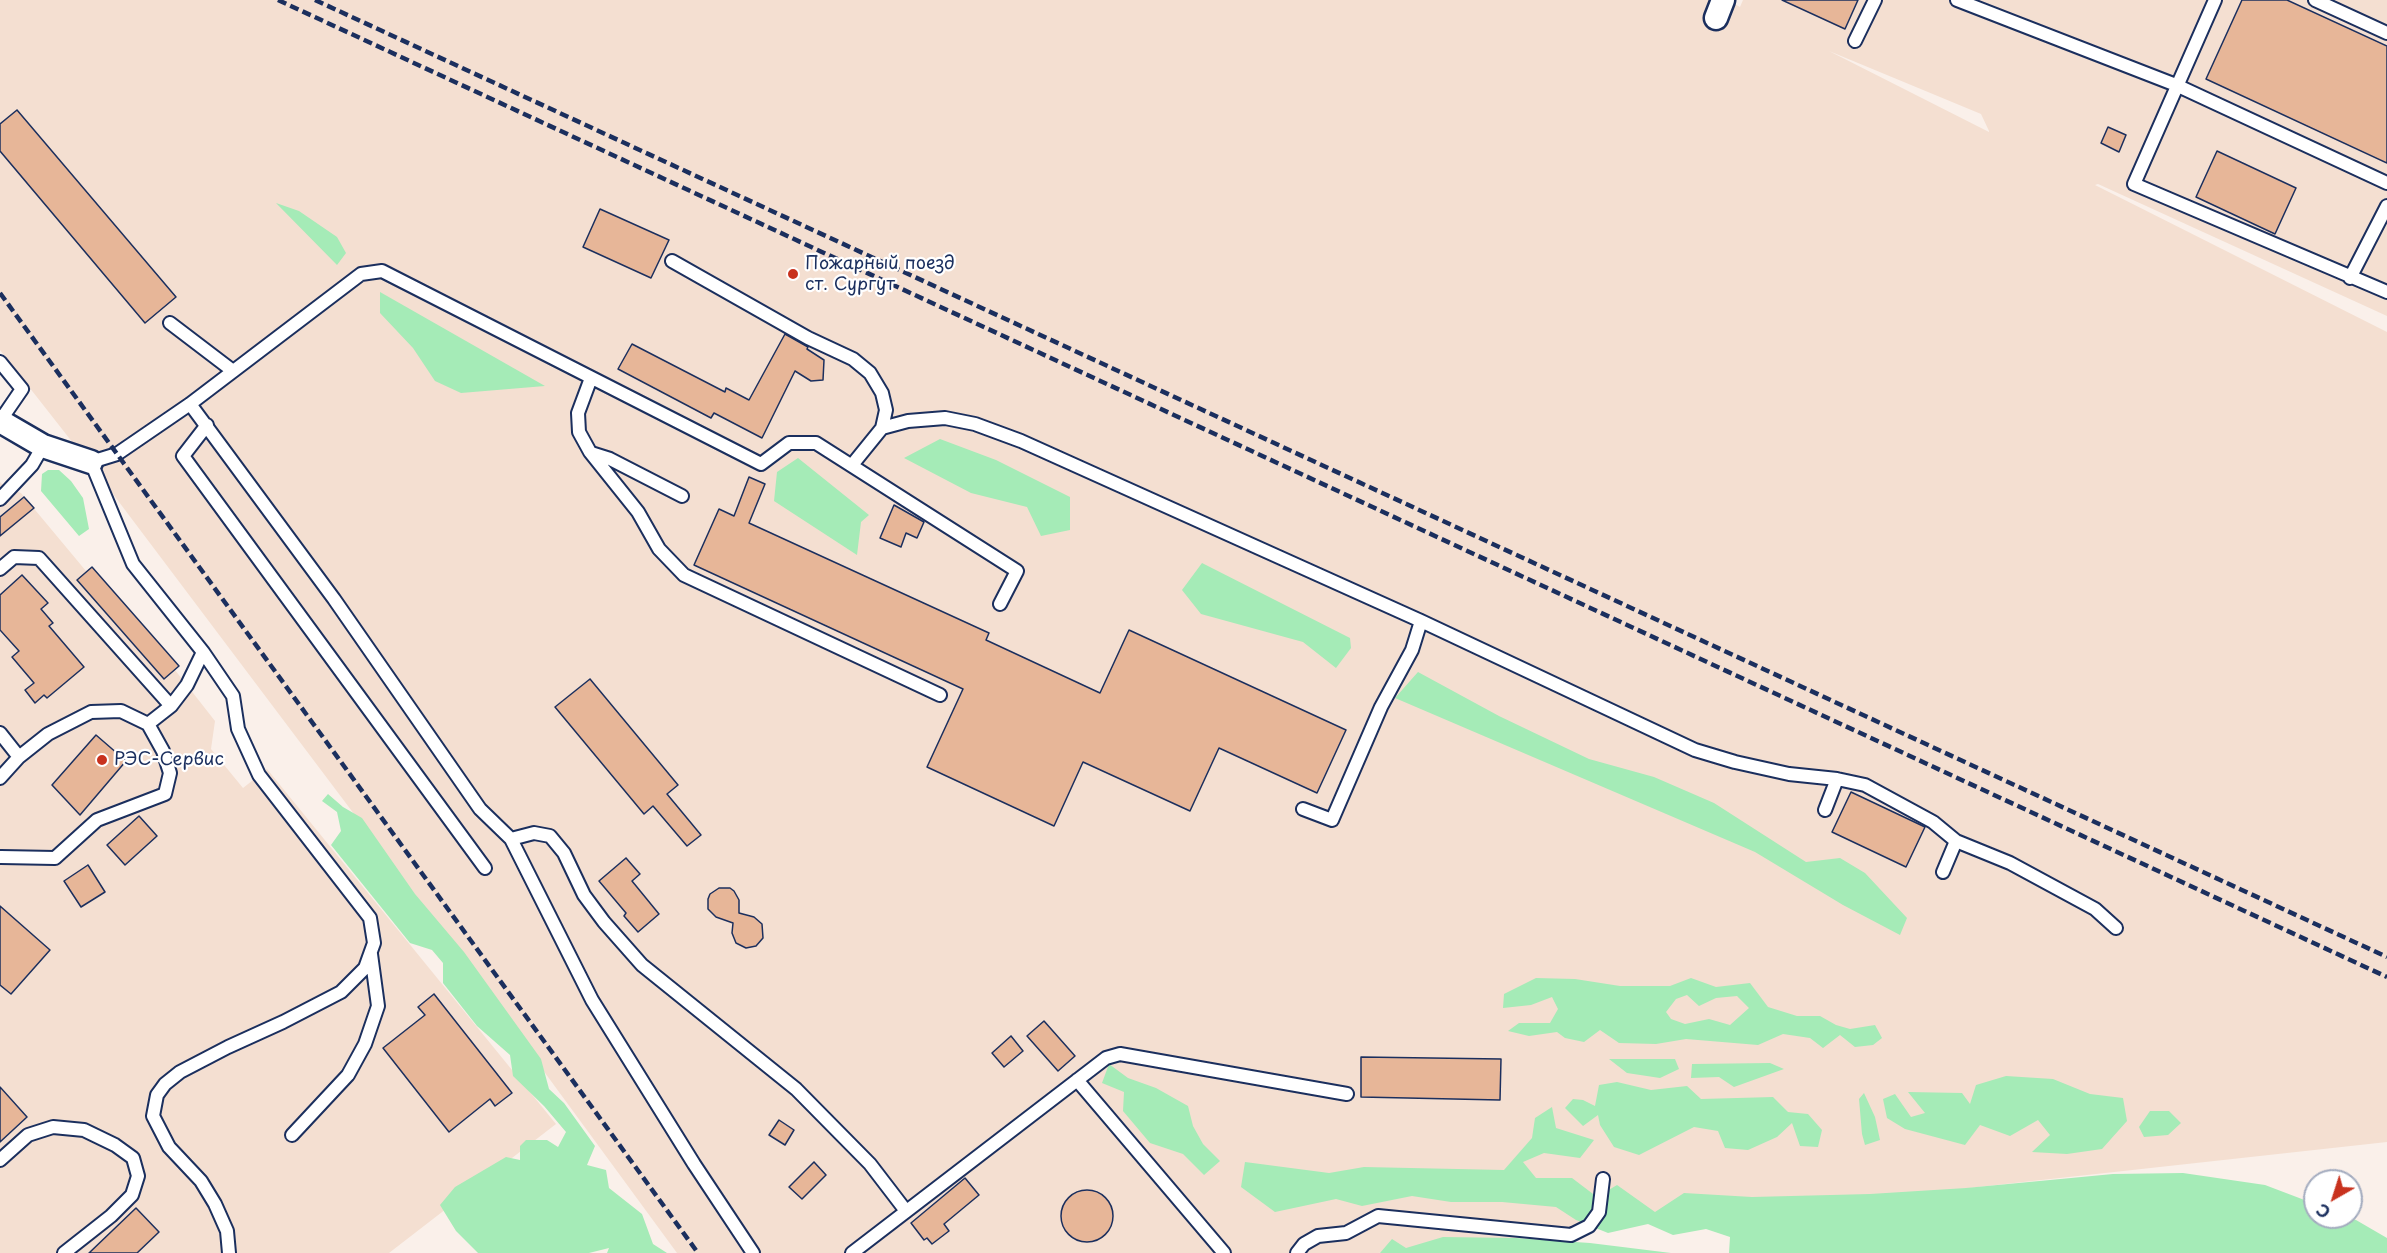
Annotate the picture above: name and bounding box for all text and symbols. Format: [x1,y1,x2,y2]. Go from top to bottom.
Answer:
place label: Пожарный поезд ст. Сургут [805,253,955,296]
marker: Пожарный поезд ст. Сургут [786,267,800,281]
place label: РЭС-Сервис [114,749,224,771]
marker: РЭС-Сервис [95,753,109,767]
north arrow [2303,1169,2363,1229]
text: С [2311,1198,2335,1225]

